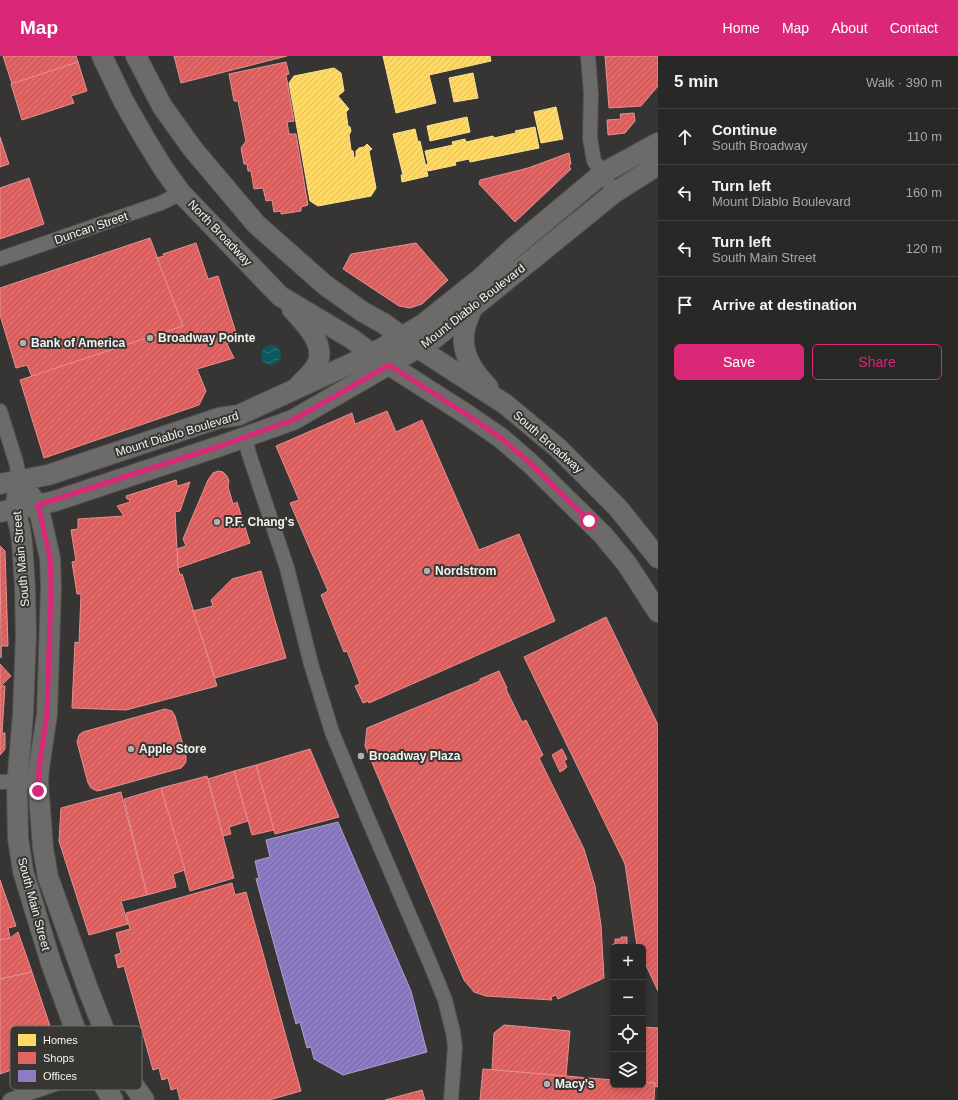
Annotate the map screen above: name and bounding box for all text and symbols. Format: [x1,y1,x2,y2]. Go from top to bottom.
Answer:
text: Map [20,17,58,38]
text: Home [723,20,760,36]
text: Map [782,20,809,36]
text: About [831,20,868,36]
text: Contact [890,20,938,36]
text: 5 min [674,72,718,91]
text: Walk · 390 m [866,75,942,90]
text: Continue [712,121,777,138]
icon: ahead [674,126,696,148]
text: 110 m [907,129,942,144]
text: South Broadway [712,138,807,153]
text: Turn left [712,177,771,194]
icon: left [674,182,696,204]
text: 160 m [906,185,942,200]
text: Mount Diablo Boulevard [712,194,851,209]
street label: North Broadway [185,197,255,269]
street label: Duncan Street [52,209,130,247]
text: Turn left [712,233,771,250]
icon: left [674,238,696,260]
text: 120 m [906,241,942,256]
text: South Main Street [712,250,816,265]
street label: Mount Diablo Boulevard [418,261,528,351]
icon: arrive [674,294,696,316]
text: Arrive at destination [712,296,857,313]
place label: Broadway Pointe [158,331,256,345]
marker: Broadway Pointe [145,333,155,343]
place label: Bank of America [31,336,126,350]
marker: Bank of America [18,338,28,348]
button: Save [674,344,804,380]
button: Share [812,344,942,380]
street label: South Broadway [510,408,586,476]
street label: Mount Diablo Boulevard [114,409,240,459]
street label: South Main Street [10,510,32,607]
route start [580,512,598,530]
place label: P.F. Chang's [225,515,295,529]
marker: P.F. Chang's [212,517,222,527]
place label: Nordstrom [435,564,496,578]
marker: Nordstrom [422,566,432,576]
place label: Apple Store [139,742,207,756]
marker: Apple Store [126,744,136,754]
place label: Broadway Plaza [369,749,461,763]
marker: Broadway Plaza [356,751,366,761]
route end [29,782,47,800]
street label: South Main Street [15,856,53,953]
map controls [610,944,646,1088]
button: + [610,944,646,980]
button: − [610,980,646,1016]
button: locate [610,1016,646,1052]
legend [10,1026,142,1090]
text: Homes [43,1034,78,1046]
text: Shops [43,1052,75,1064]
button: layers [610,1052,646,1088]
text: Offices [43,1070,78,1082]
place label: Macy's [555,1077,595,1091]
marker: Macy's [542,1079,552,1089]

